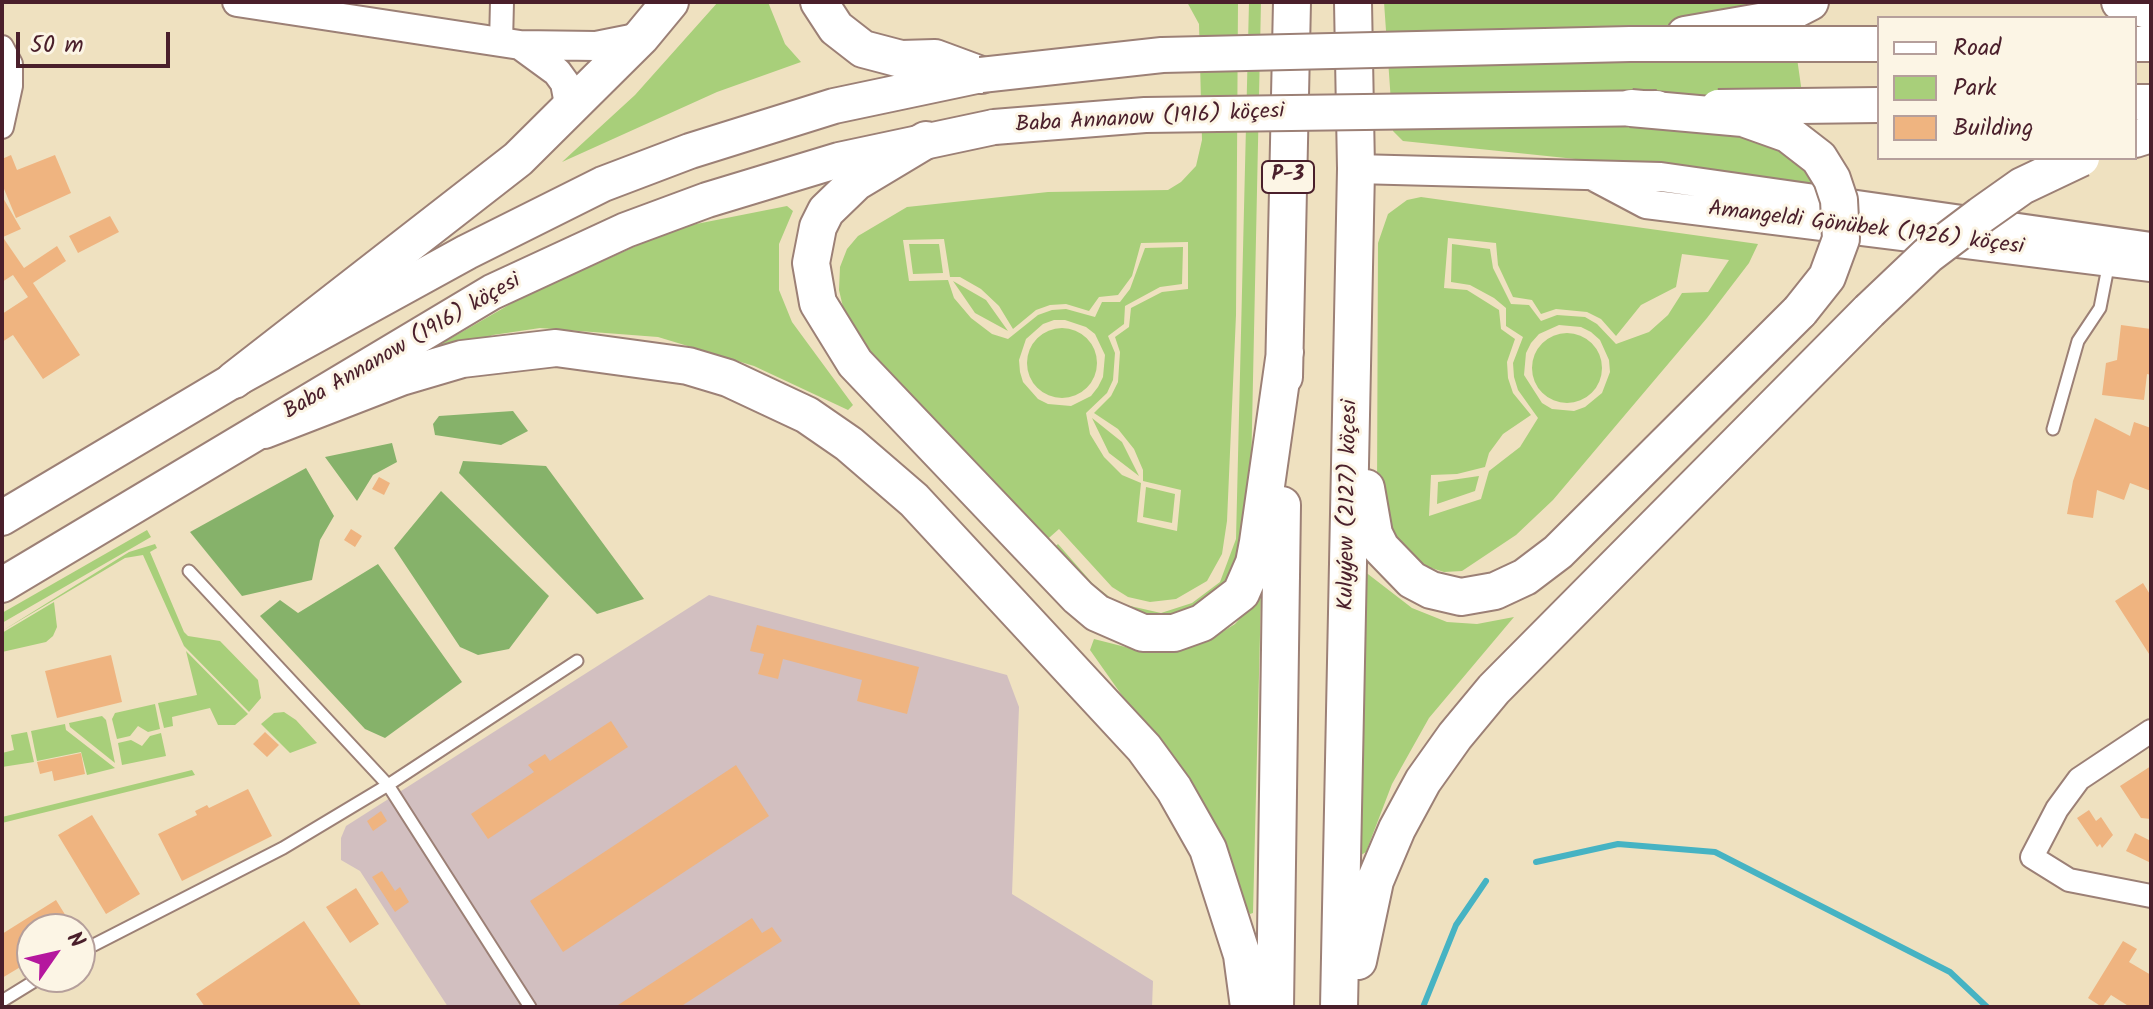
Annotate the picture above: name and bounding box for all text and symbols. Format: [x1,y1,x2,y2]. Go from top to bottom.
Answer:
scale bar [20,16,174,66]
legend [1877,16,2137,160]
text: 50 m [30,26,84,65]
text: Road [1953,29,2001,68]
text: Park [1953,69,1997,108]
street label: Baba Annanow (1916) köçesi [1015,100,1285,140]
text: Building [1953,109,2033,148]
road number: P-3 [1262,161,1314,193]
street label: Amangeldi Gönübek (1926) köçesi [1707,198,2025,262]
street label: Baba Annanow (1916) köçesi [280,269,526,427]
street label: Kulyýew (2127) köçesi [1335,399,1365,611]
north arrow [16,913,96,993]
text: N [56,925,93,956]

